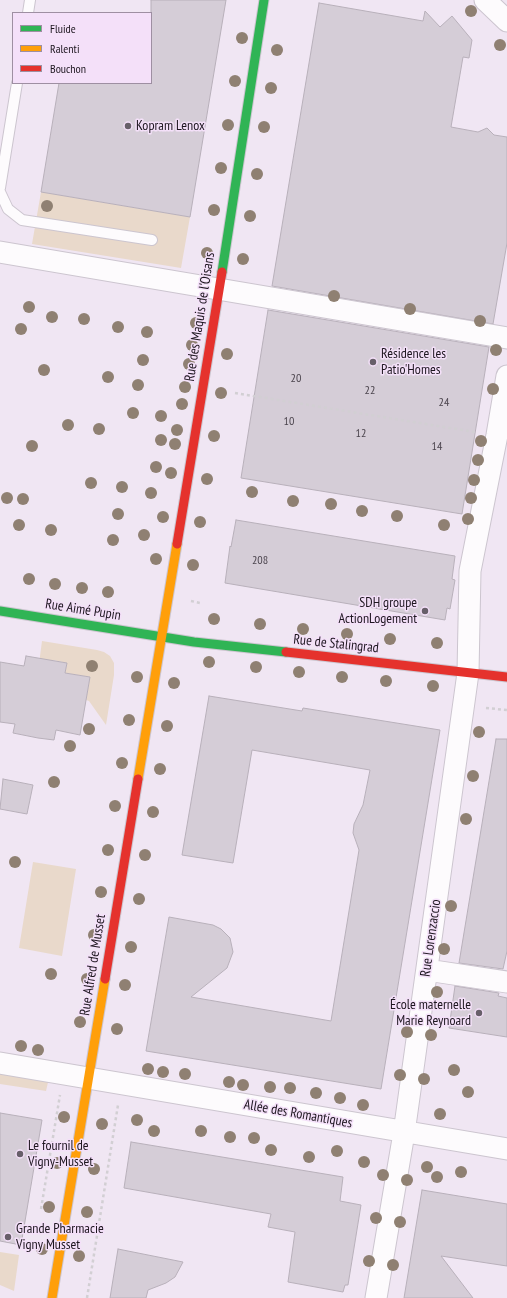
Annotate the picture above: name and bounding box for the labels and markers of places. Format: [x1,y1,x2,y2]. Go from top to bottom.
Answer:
place label: Kopram Lenox [136,118,205,134]
marker: Kopram Lenox [123,121,133,131]
place label: Résidence les Patio'Homes [381,346,446,378]
marker: Résidence les Patio'Homes [368,357,378,367]
place label: SDH groupe ActionLogement [339,595,417,628]
marker: SDH groupe ActionLogement [420,606,430,616]
place label: École maternelle Marie Reynoard [390,997,471,1030]
marker: École maternelle Marie Reynoard [474,1008,484,1018]
place label: Le fournil de Vigny-Musset [28,1138,93,1170]
marker: Le fournil de Vigny-Musset [15,1149,25,1159]
place label: Grande Pharmacie Vigny Musset [16,1221,104,1254]
marker: Grande Pharmacie Vigny Musset [3,1232,13,1242]

